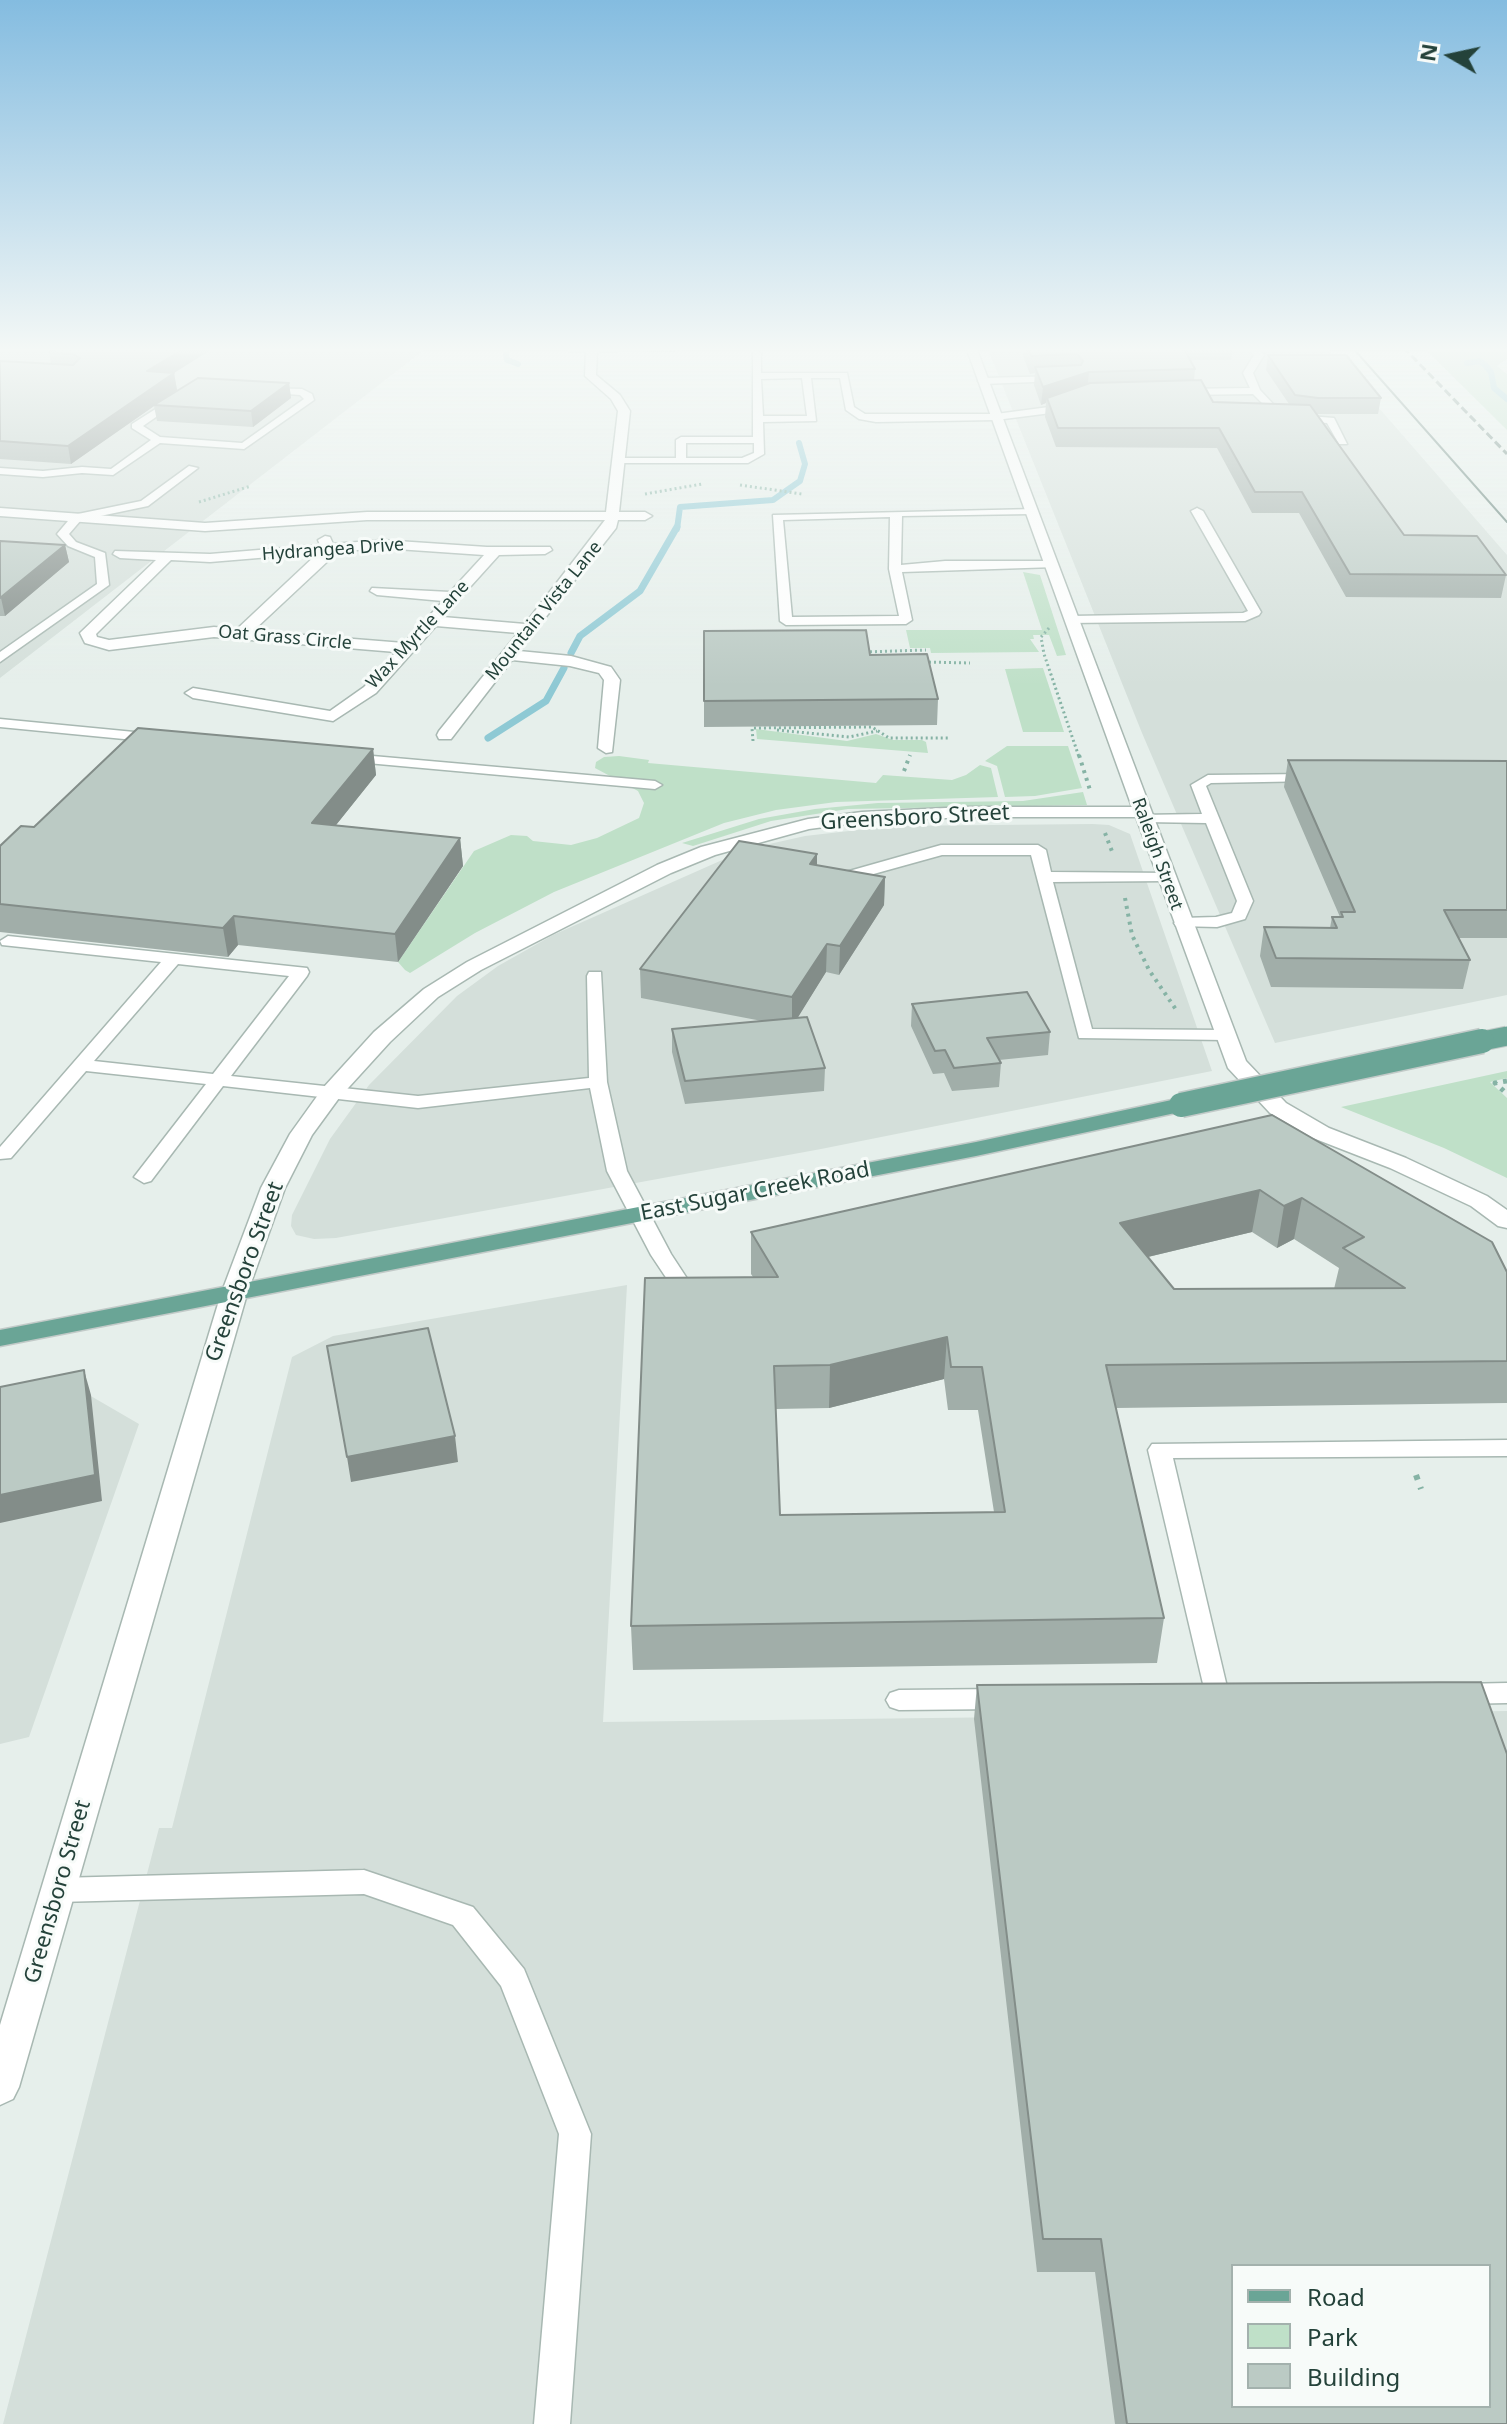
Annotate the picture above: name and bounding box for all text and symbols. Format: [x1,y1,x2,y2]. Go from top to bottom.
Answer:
north arrow [1411,16,1491,96]
text: N [1411,41,1444,63]
street label: Hydrangea Drive [261,534,405,566]
street label: Mountain Vista Lane [481,537,607,685]
street label: Wax Myrtle Lane [362,576,474,694]
street label: Oat Grass Circle [217,621,353,655]
street label: Raleigh Street [1127,795,1187,913]
street label: Greensboro Street [820,800,1010,836]
street label: East Sugar Creek Road [638,1157,872,1227]
street label: Greensboro Street [200,1178,290,1366]
street label: Greensboro Street [19,1797,97,1987]
legend [1231,2264,1491,2408]
text: Road [1307,2280,1365,2313]
text: Park [1307,2320,1358,2353]
text: Building [1307,2360,1400,2393]

